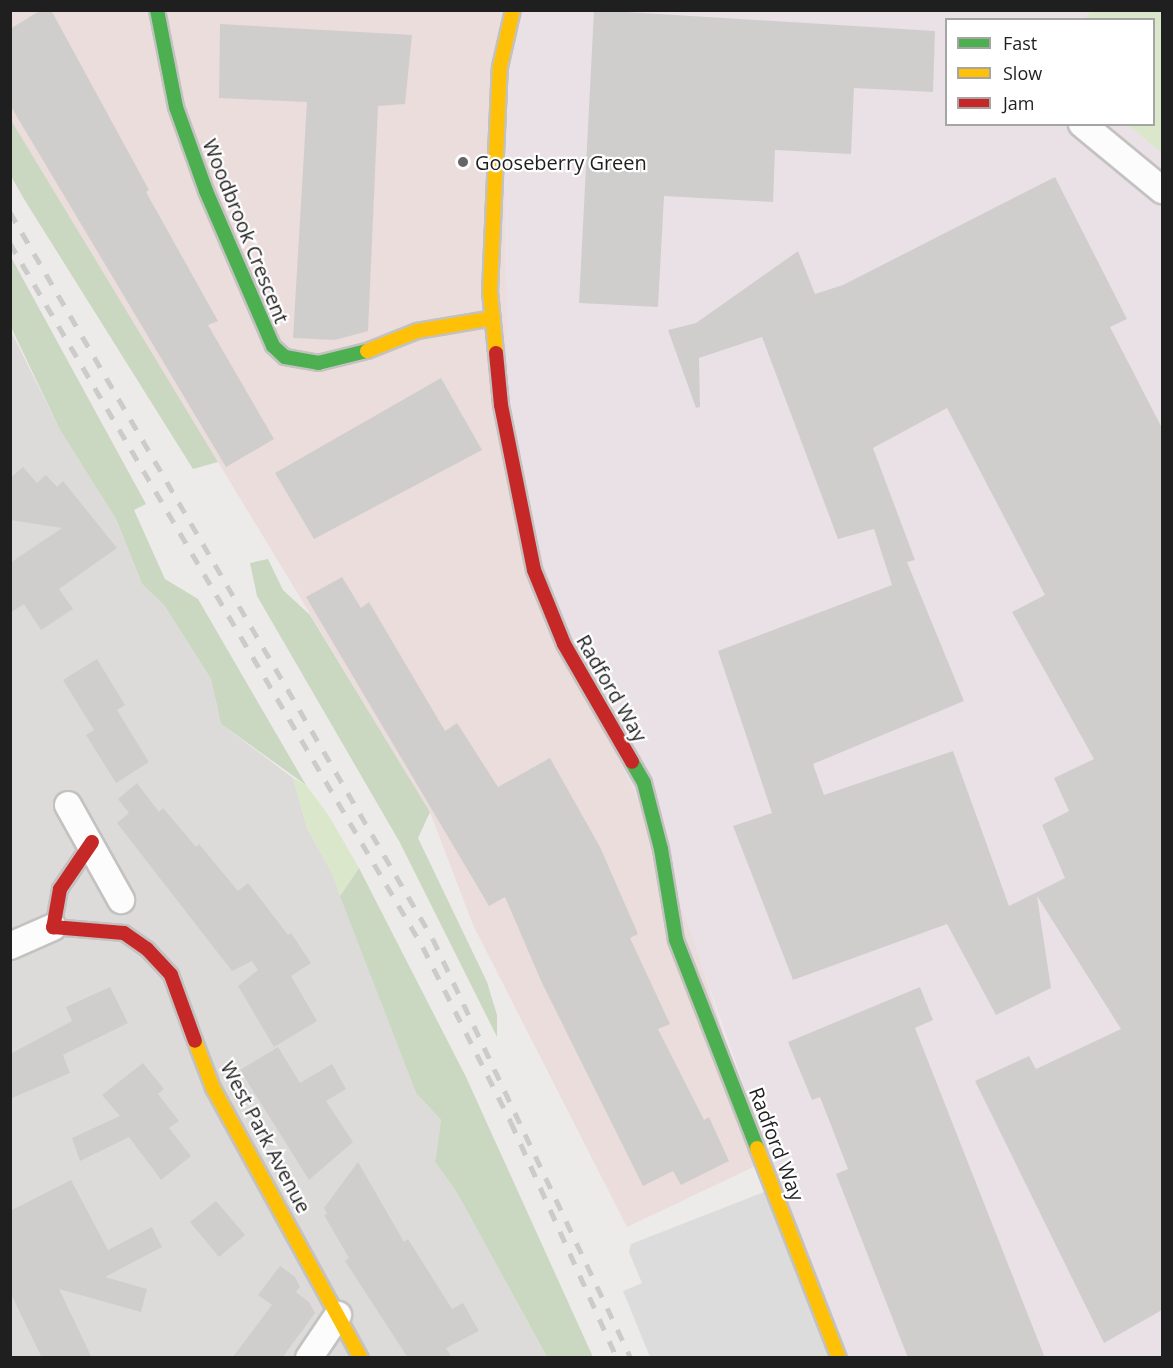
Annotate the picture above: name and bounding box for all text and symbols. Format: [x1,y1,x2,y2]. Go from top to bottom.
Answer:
legend [945,18,1155,126]
text: Fast [1003,31,1037,55]
text: Slow [1003,61,1042,85]
text: Jam [1003,91,1035,115]
street label: Woodbrook Crescent [198,135,294,327]
place label: Gooseberry Green [475,150,647,174]
marker: Gooseberry Green [456,155,470,169]
street label: Radford Way [572,630,652,746]
street label: West Park Avenue [216,1057,316,1217]
street label: Radford Way [744,1084,810,1204]

